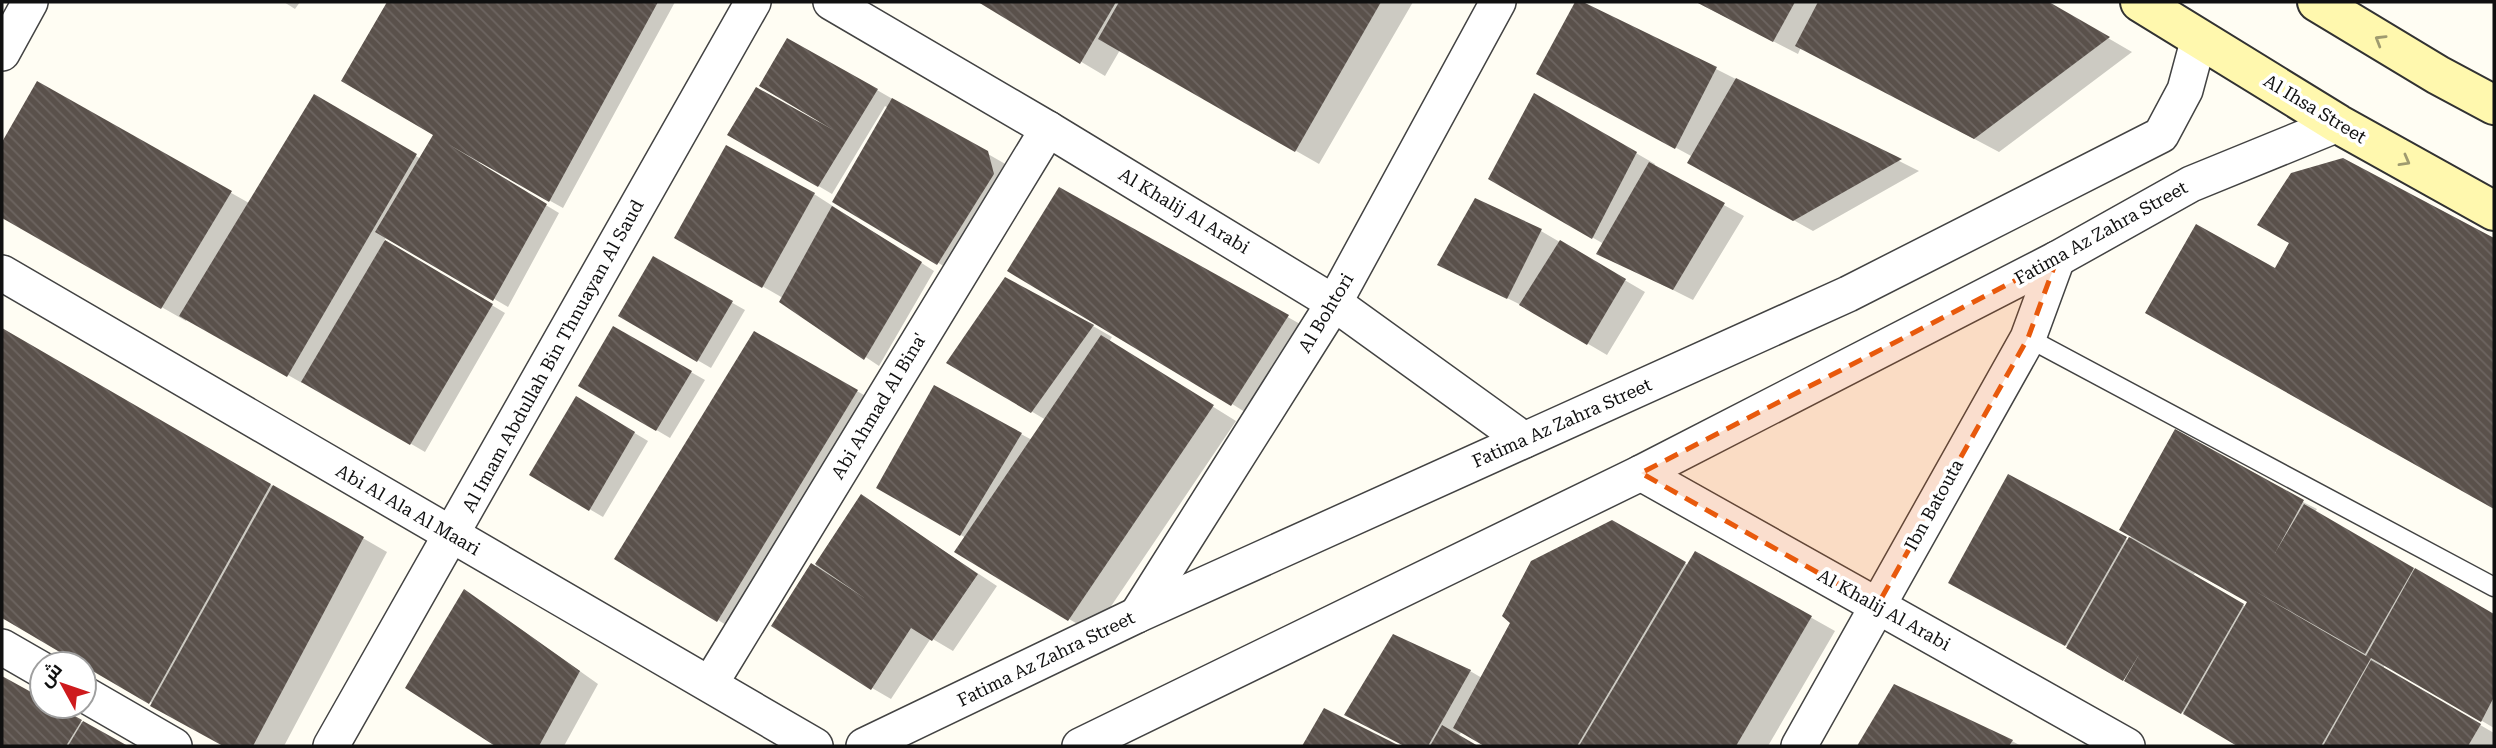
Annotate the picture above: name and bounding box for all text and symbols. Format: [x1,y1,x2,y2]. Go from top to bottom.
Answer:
one-way arrow [2374,35,2387,48]
street label: Al Ihsa Street [2260,70,2371,148]
one-way arrow [2398,153,2410,166]
street label: Al Khalij Al Arabi [1115,163,1254,258]
street label: Fatima Az Zahra Street [2011,176,2191,289]
street label: Al Imam Abdullah Bin Thnuayan Al Saud [458,196,648,516]
street label: Al Bohtori [1294,269,1357,356]
street label: Abi Ahmad Al Bina' [827,329,930,482]
street label: Fatima Az Zahra Street [1469,373,1655,472]
street label: Ibn Batouta [1900,455,1967,554]
street label: Abi Al Ala Al Maari [332,460,484,560]
street label: Al Khalij Al Arabi [1814,564,1955,655]
street label: Fatima Az Zahra Street [954,606,1138,711]
north arrow [28,650,98,720]
text: ش [34,658,67,691]

